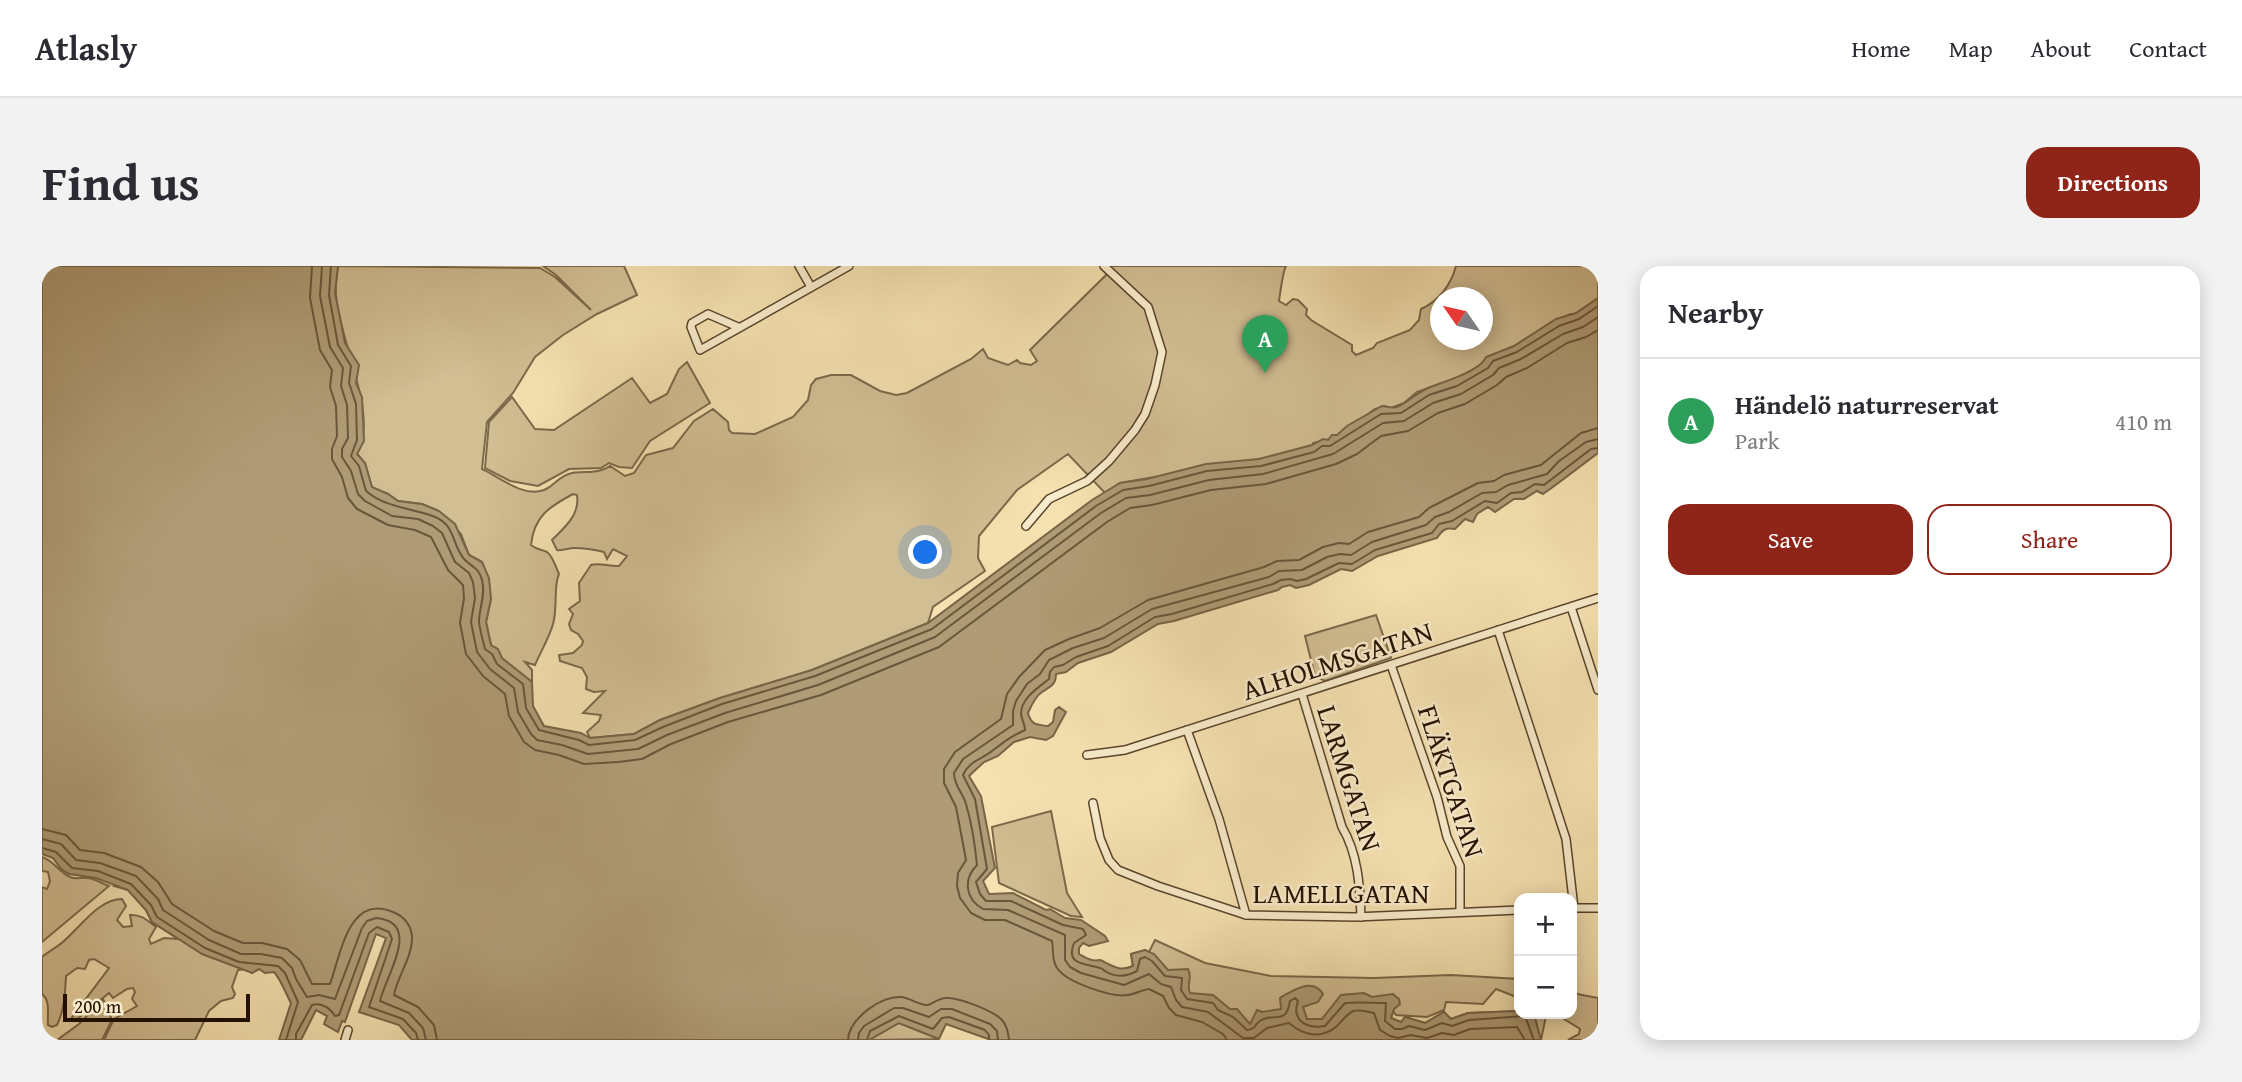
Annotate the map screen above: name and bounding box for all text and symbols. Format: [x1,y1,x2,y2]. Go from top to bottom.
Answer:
text: Atlasly [35,24,137,72]
text: Home [1852,31,1911,66]
text: Map [1949,31,1993,66]
text: About [2031,31,2091,66]
text: Contact [2129,31,2207,66]
text: Find us [42,146,200,218]
button: Directions [2026,147,2200,218]
north arrow [1430,287,1493,350]
text: Nearby [1668,290,1764,334]
pin: A [1242,315,1288,373]
text: Händelö naturreservat [1735,385,1999,424]
text: A [1684,405,1698,438]
text: 410 m [2115,405,2172,438]
text: Park [1735,424,1779,457]
button: Save [1668,504,1913,575]
button: Share [1927,504,2172,575]
your location [908,535,942,569]
street label: ALHOLMSGATAN [1237,610,1437,710]
street label: LARMGATAN [1307,700,1393,856]
street label: FLÄKTGATAN [1408,700,1496,862]
street label: LAMELLGATAN [1253,872,1429,913]
map controls [1514,893,1577,1019]
button: + [1514,893,1577,956]
button: − [1514,956,1577,1019]
scale bar [63,991,250,1023]
text: 200 m [74,992,121,1020]

